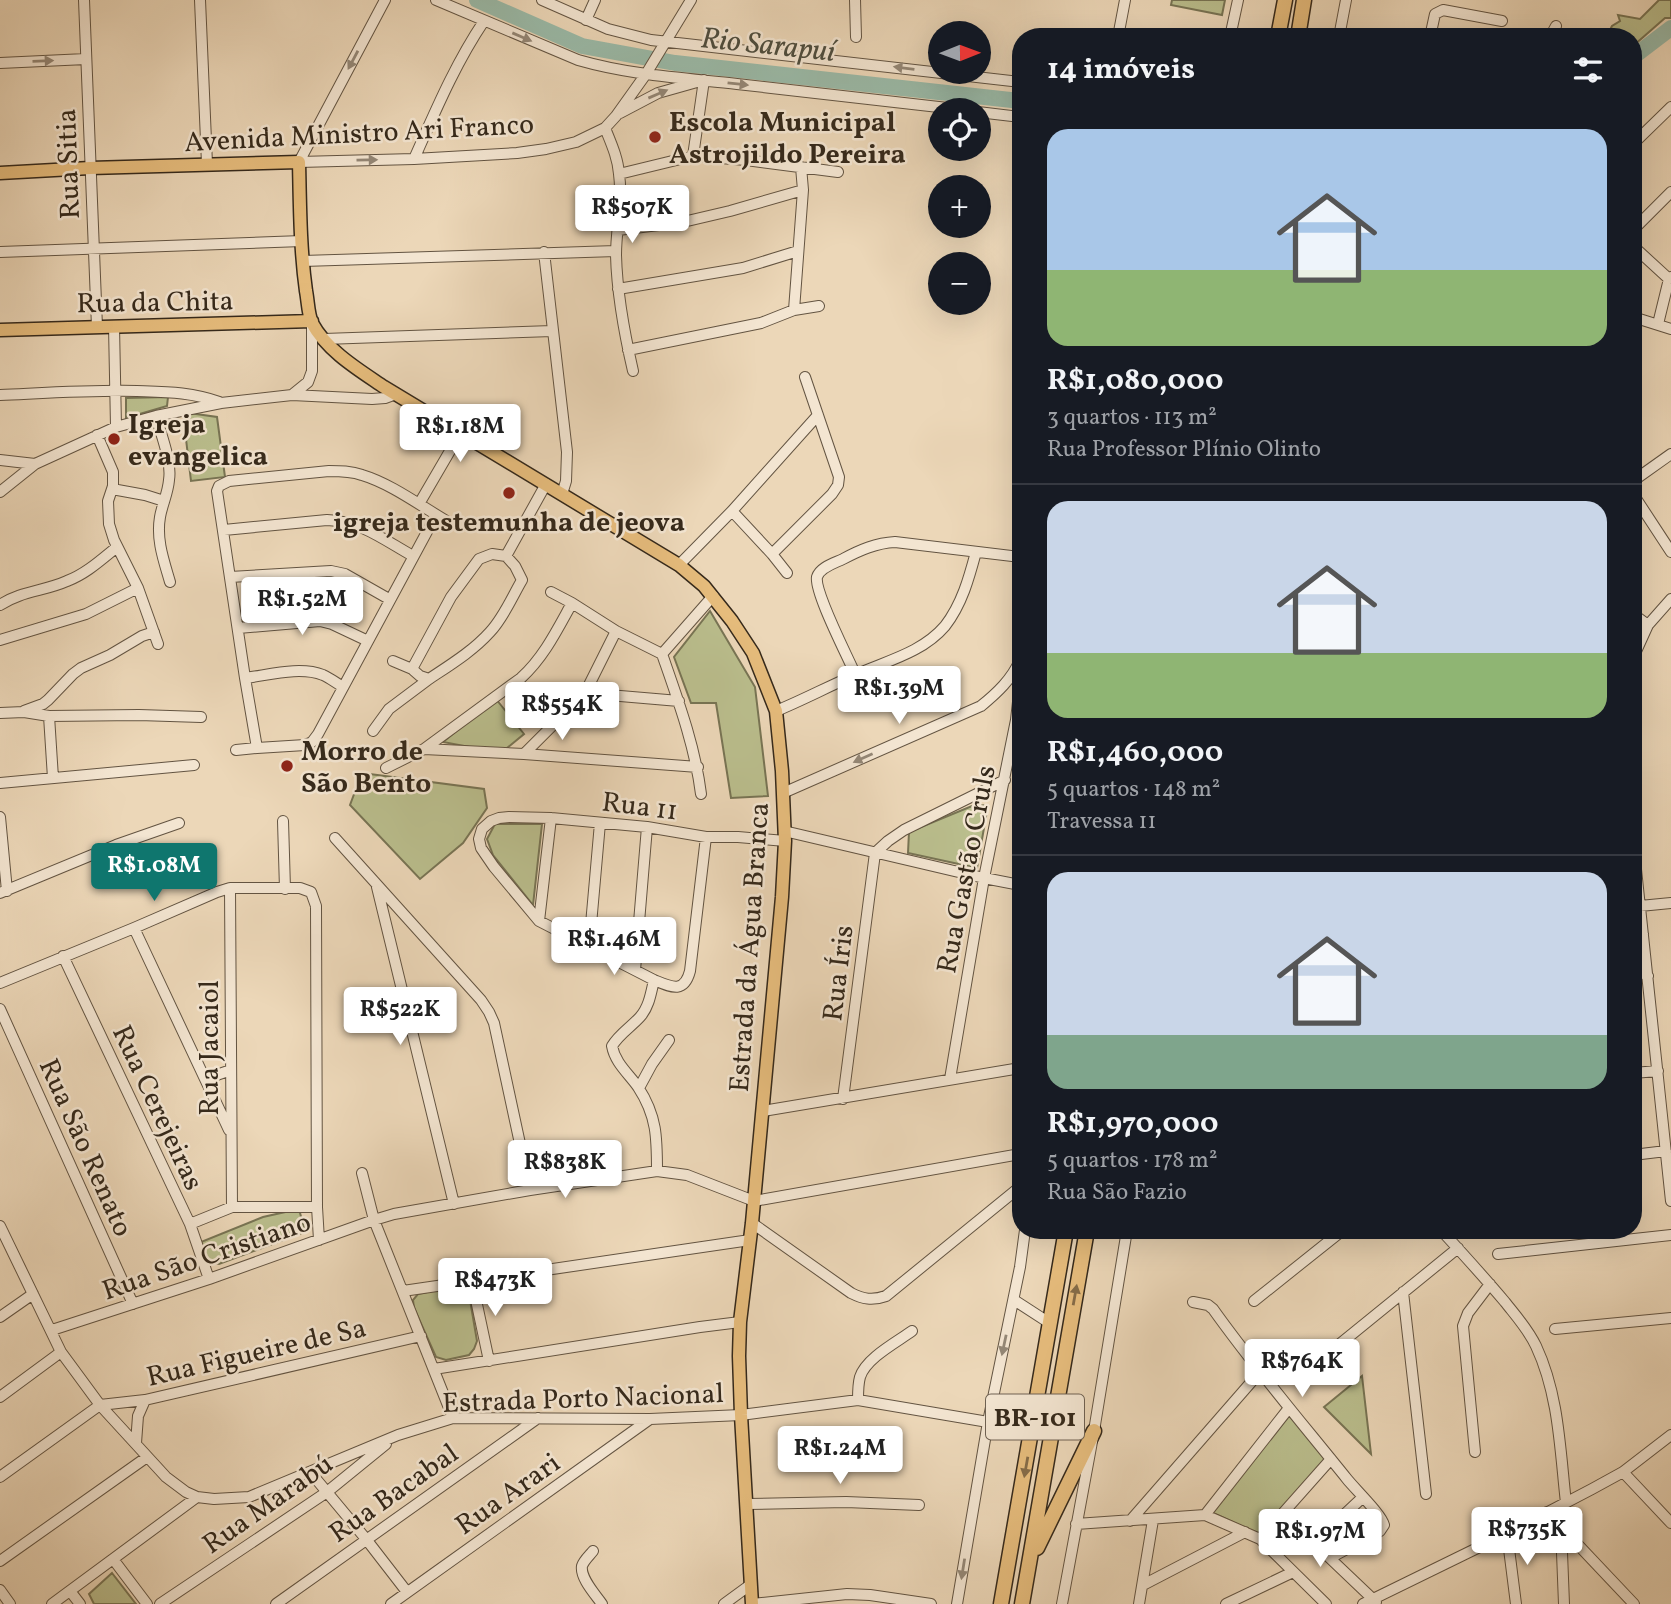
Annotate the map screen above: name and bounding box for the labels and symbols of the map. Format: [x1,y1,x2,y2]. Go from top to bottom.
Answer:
water label: Rio Sarapuí [699,18,839,74]
north arrow [928,21,990,84]
one-way arrow [511,32,532,43]
one-way arrow [347,50,358,70]
one-way arrow [32,56,54,67]
one-way arrow [893,63,915,74]
one-way arrow [727,79,749,90]
one-way arrow [648,88,669,99]
place label: Escola Municipal Astrojildo Pereira [669,104,906,175]
street label: Avenida Ministro Ari Franco [183,106,535,163]
street label: Rua Sitia [48,108,91,220]
marker: Escola Municipal Astrojildo Pereira [647,129,663,145]
one-way arrow [356,154,378,166]
pin: R$507K [575,186,689,245]
street label: Rua da Chita [76,283,234,324]
pin: R$1.18M [395,405,525,464]
place label: Igreja evangelica [128,406,268,477]
marker: Igreja evangelica [106,431,122,447]
marker: igreja testemunha de jeova [501,485,517,501]
place label: igreja testemunha de jeova [333,504,685,543]
pin: R$1.52M [237,578,367,637]
pin: R$1.39M [834,666,964,726]
pin: R$554K [505,682,619,742]
place label: Morro de São Bento [301,733,431,804]
one-way arrow [852,753,873,764]
marker: Morro de São Bento [279,758,295,774]
street label: Rua Gastão Cruls [928,762,1007,977]
street label: Rua 11 [599,783,680,831]
street label: Estrada da Água Branca [721,801,780,1094]
pin: R$1.08M [89,844,219,903]
pin: R$1.46M [549,918,679,977]
street label: Rua Íris [814,923,865,1024]
street label: Rua Jacaiol [191,980,230,1116]
pin: R$522K [343,988,457,1047]
street label: Rua Cerejeiras [101,1019,212,1197]
street label: Rua São Renato [28,1053,141,1243]
pin: R$838K [508,1140,622,1200]
street label: Rua São Cristiano [97,1203,317,1311]
pin: R$473K [438,1258,552,1318]
one-way arrow [1070,1284,1081,1306]
street label: Rua Figueire de Sa [143,1309,370,1398]
one-way arrow [998,1334,1009,1356]
pin: R$764K [1245,1340,1359,1399]
street label: Estrada Porto Nacional [442,1375,725,1424]
road number: BR-101 [986,1394,1084,1440]
pin: R$1.24M [775,1426,905,1486]
street label: Rua Bacabal [322,1435,467,1553]
street label: Rua Arari [448,1445,569,1545]
street label: Rua Marabú [195,1446,342,1564]
one-way arrow [1020,1456,1031,1478]
pin: R$735K [1470,1508,1584,1567]
pin: R$1.97M [1255,1510,1385,1569]
one-way arrow [957,1558,968,1580]

